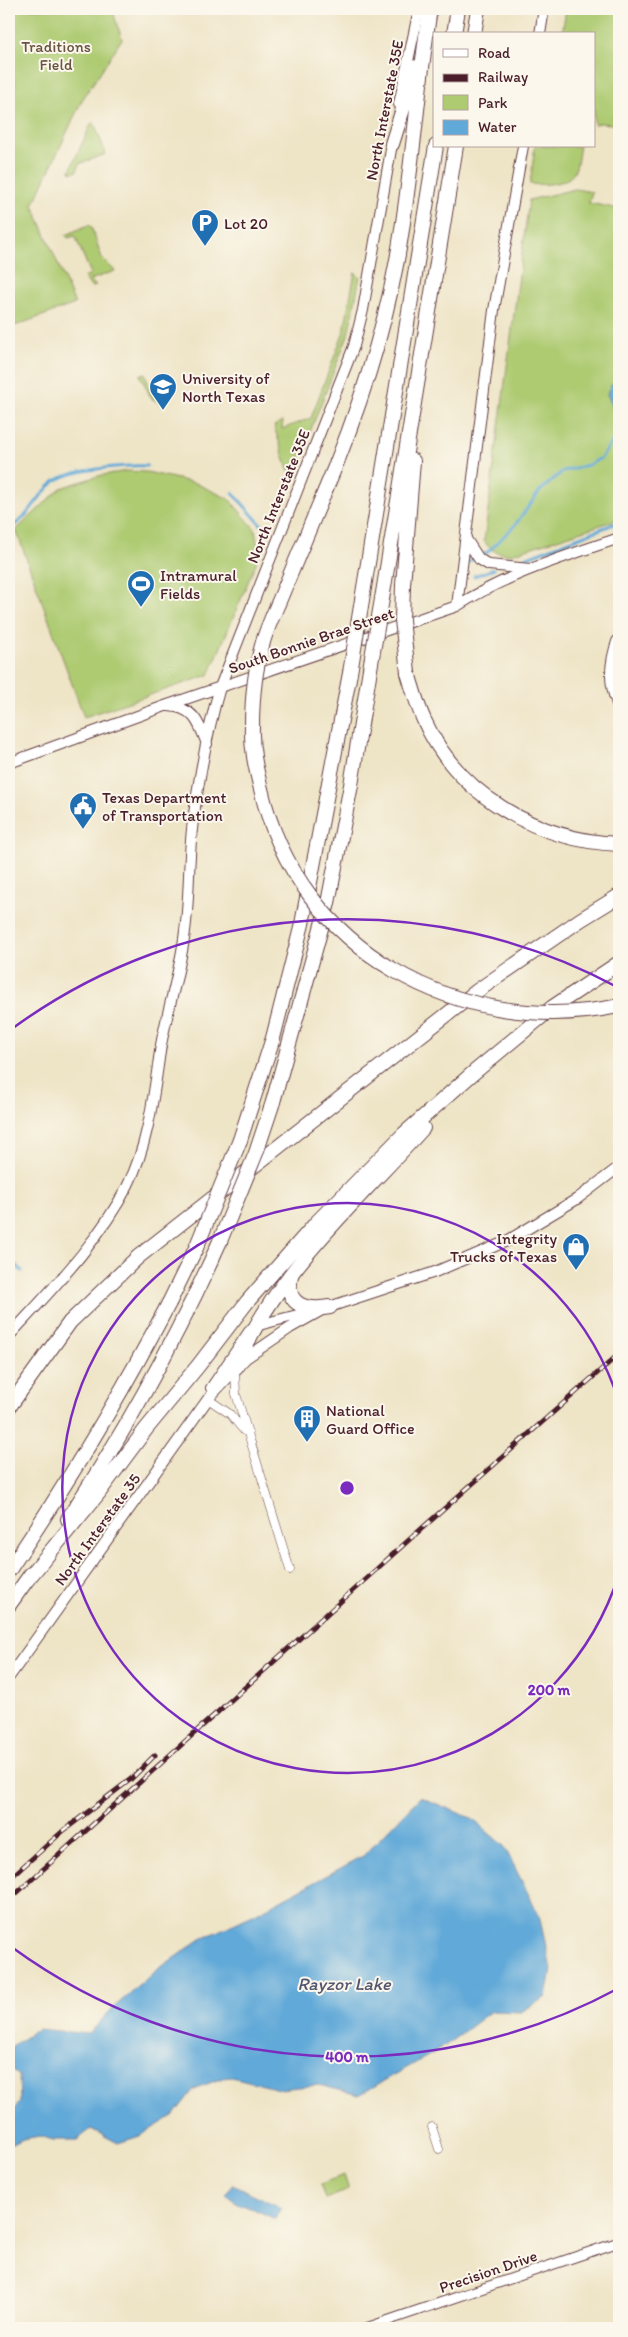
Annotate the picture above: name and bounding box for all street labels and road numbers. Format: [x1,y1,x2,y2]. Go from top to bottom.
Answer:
street label: North Interstate 35E [362,38,407,182]
street label: North Interstate 35E [243,426,314,566]
street label: South Bonnie Brae Street [226,603,396,678]
street label: North Interstate 35 [50,1470,144,1589]
street label: Precision Drive [437,2246,540,2297]

